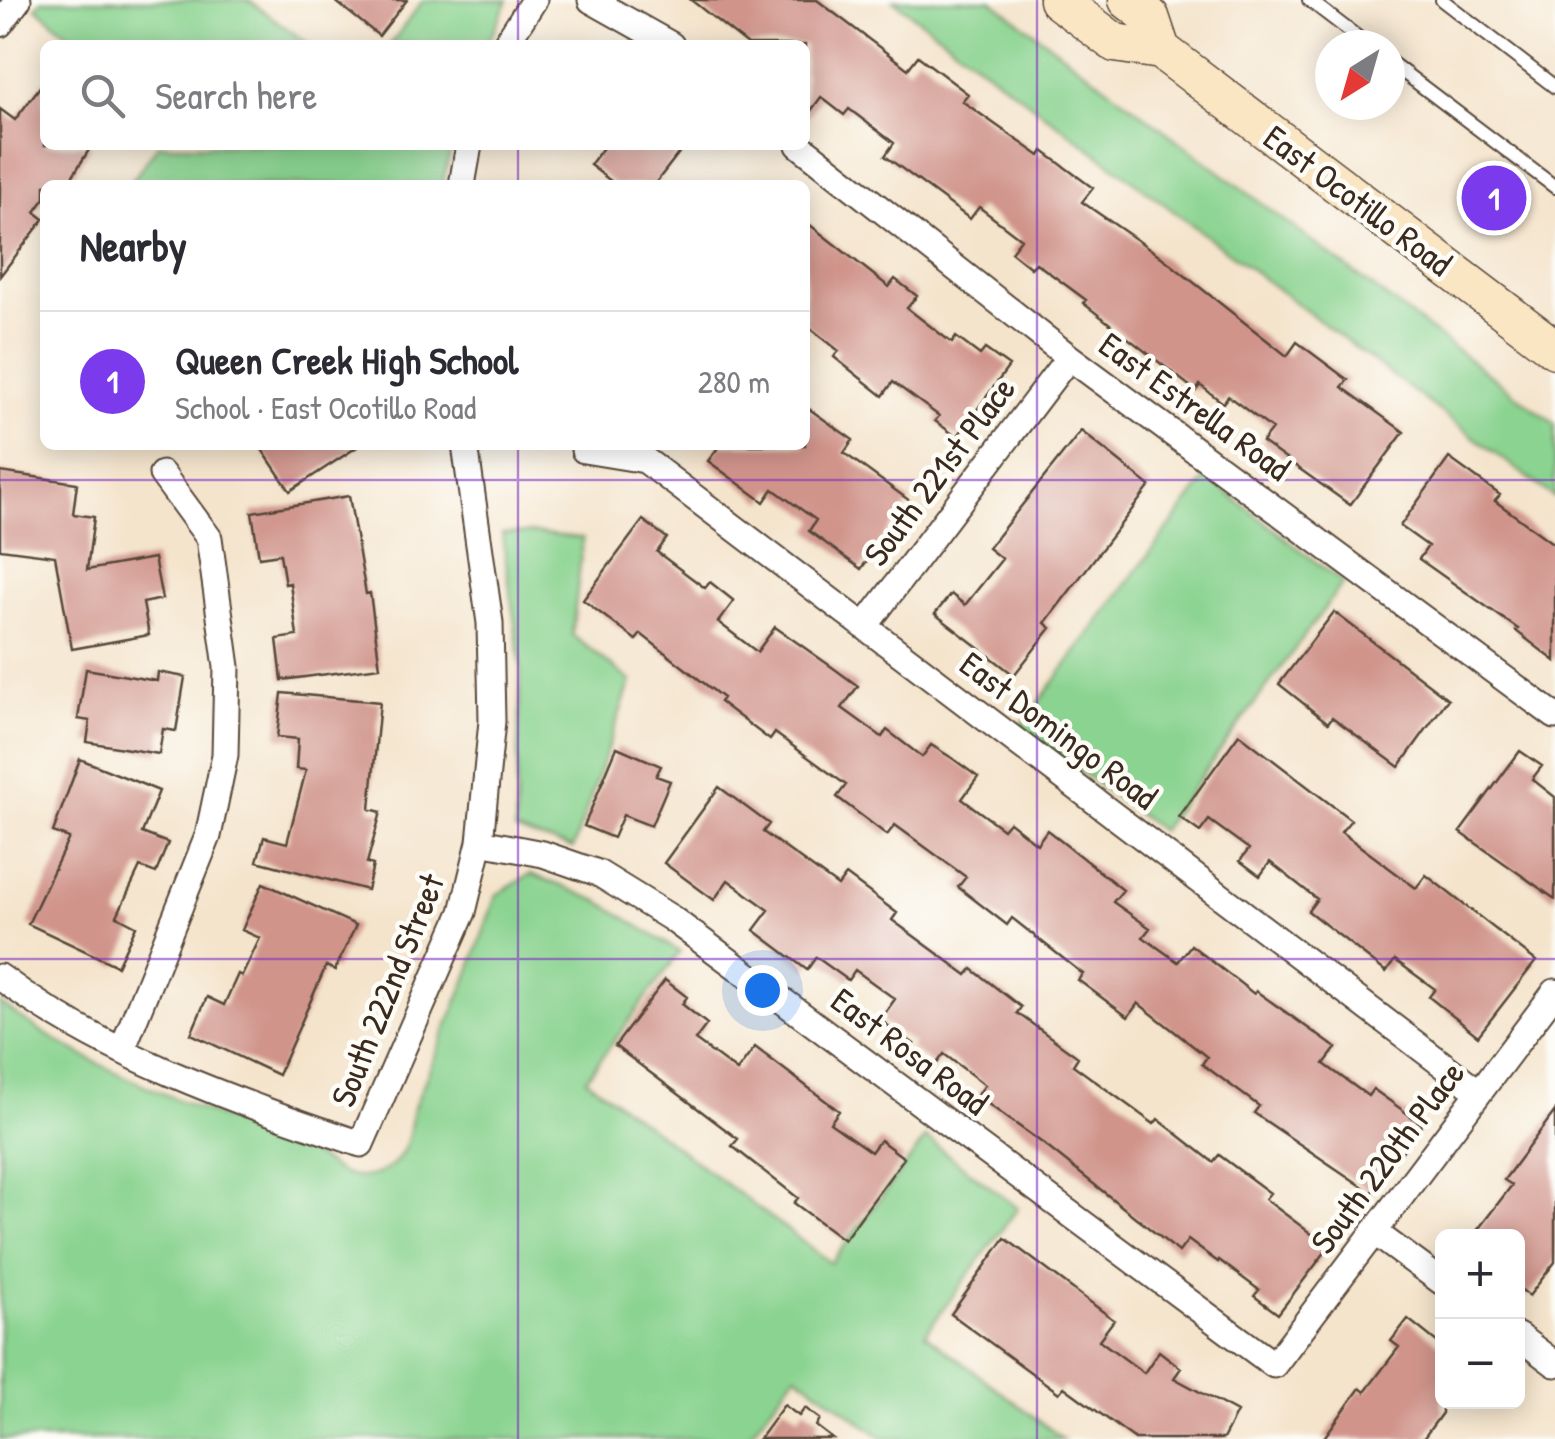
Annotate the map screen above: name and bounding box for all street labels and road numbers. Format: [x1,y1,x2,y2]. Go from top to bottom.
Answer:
street label: East Ocotillo Road [1254,114,1462,286]
street label: East Estrella Road [1090,321,1300,491]
street label: South 221st Place [852,367,1026,575]
street label: East Domingo Road [951,640,1167,820]
street label: South 222nd Street [319,866,455,1113]
street label: East Rosa Road [822,976,998,1126]
street label: South 220th Place [1299,1051,1475,1263]

